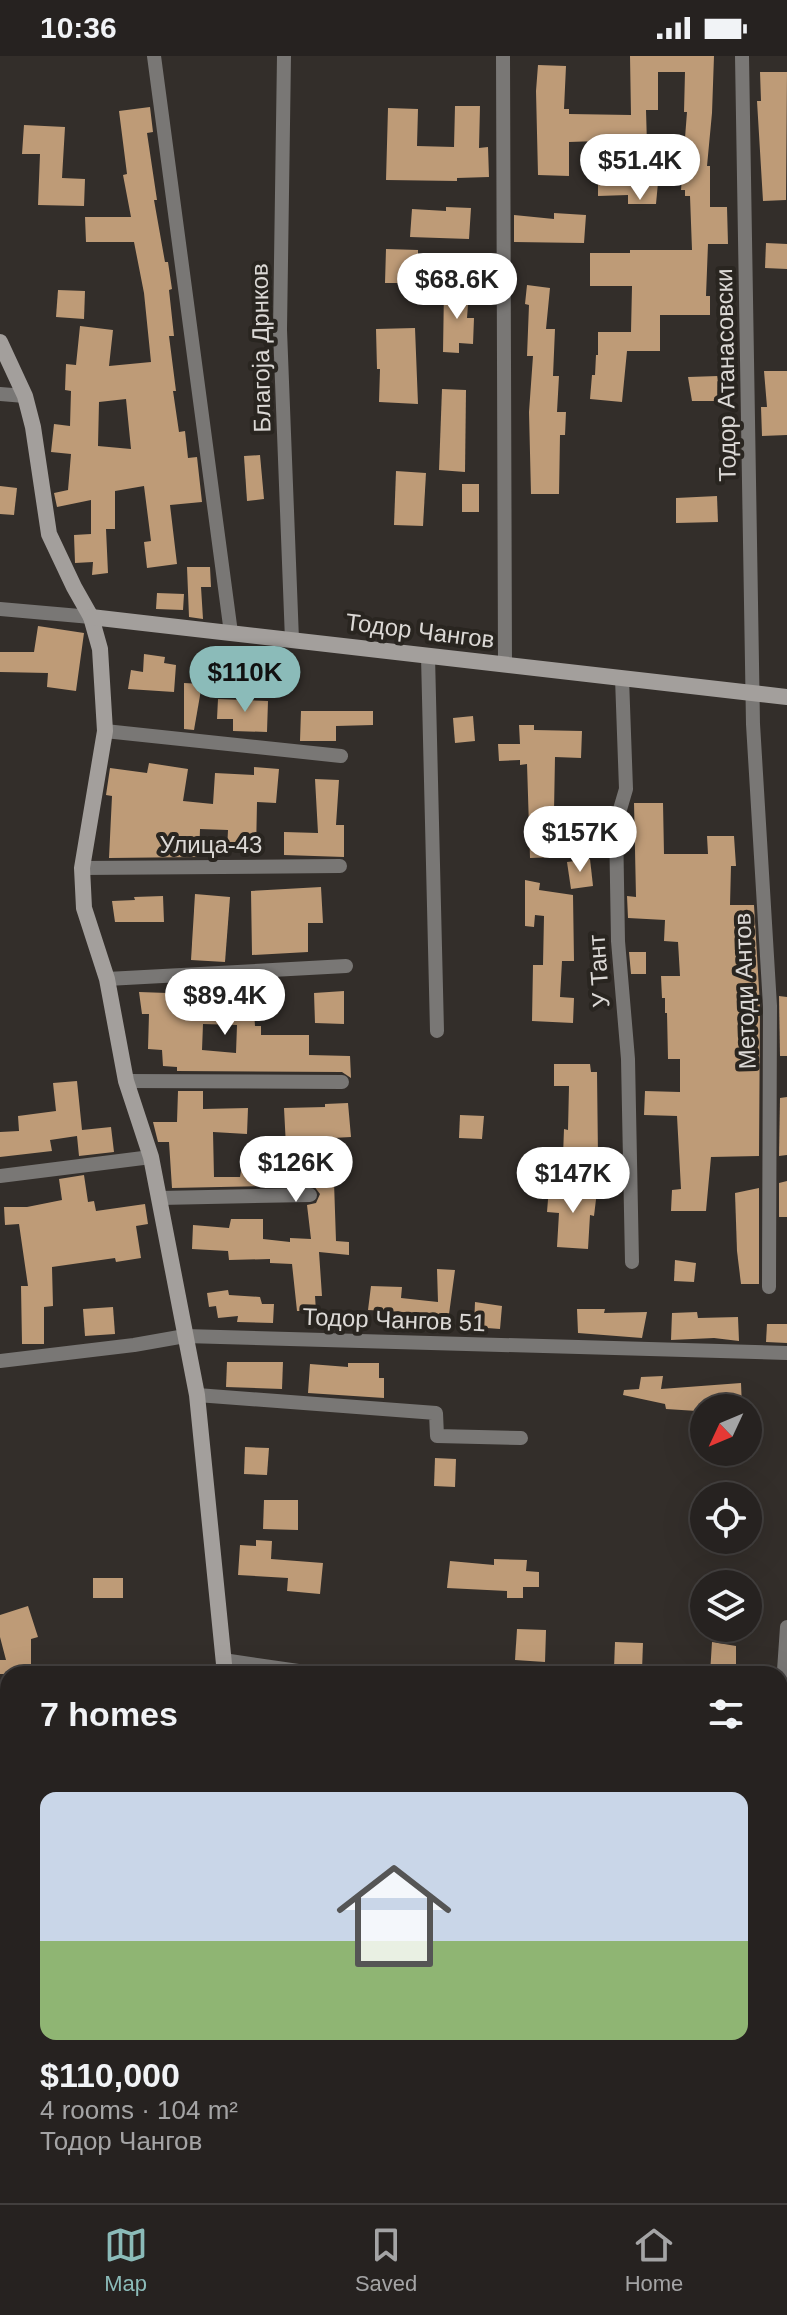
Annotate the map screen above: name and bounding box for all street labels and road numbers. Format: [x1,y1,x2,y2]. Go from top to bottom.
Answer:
street label: Благоја Дрнков [246,263,275,433]
street label: Тодор Атанасовски [710,268,741,482]
street label: Тодор Чангов [344,608,496,653]
street label: Улица-43 [160,831,262,858]
street label: Методи Антов [728,912,761,1070]
street label: У Тант [582,934,615,1008]
street label: Тодор Чангов 51 [302,1303,486,1336]

